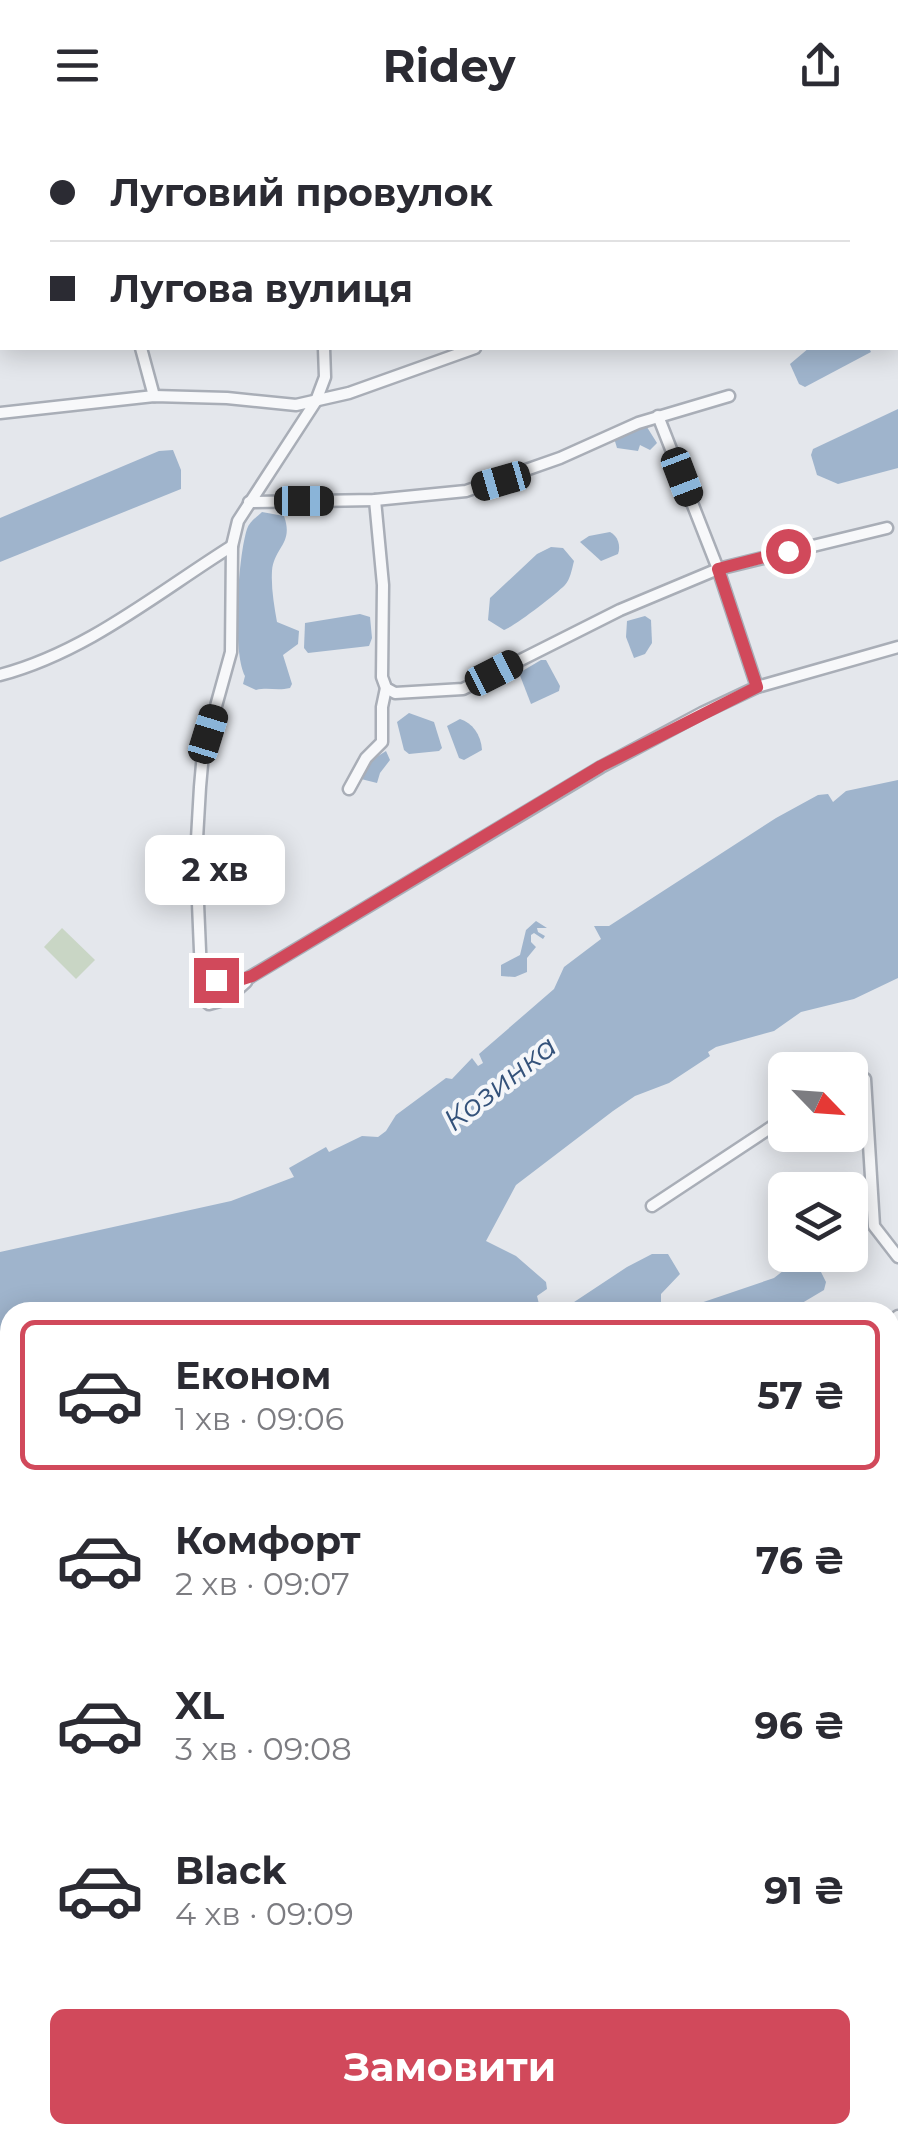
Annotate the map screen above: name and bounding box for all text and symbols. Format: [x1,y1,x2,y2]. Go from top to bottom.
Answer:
icon: menu [50,38,105,93]
text: Ridey [382,38,516,93]
icon: share [793,38,848,93]
text: Луговий провулок [110,169,493,216]
text: Лугова вулиця [110,265,413,312]
car [657,444,707,510]
car [468,458,534,504]
car [274,486,334,516]
route start [766,529,811,574]
car [460,646,528,700]
car [185,701,231,767]
callout: 2 хв [146,835,286,905]
text: 2 хв [182,850,248,889]
route end [194,958,239,1003]
water label: Козинка [436,1027,564,1139]
north arrow [768,1052,868,1152]
map controls [768,1052,868,1272]
button: layers [768,1172,868,1272]
icon: car [55,1350,145,1440]
text: Економ [175,1352,331,1399]
text: 57 ₴ [757,1372,845,1419]
text: 1 хв · 09:06 [175,1399,344,1438]
icon: car [55,1515,145,1605]
text: Комфорт [175,1517,361,1564]
text: 76 ₴ [756,1537,845,1584]
text: 2 хв · 09:07 [175,1564,350,1603]
icon: car [55,1680,145,1770]
text: XL [175,1682,224,1729]
text: 96 ₴ [754,1702,845,1749]
text: 3 хв · 09:08 [175,1729,352,1768]
icon: car [55,1845,145,1935]
text: Black [175,1847,286,1894]
text: 91 ₴ [764,1867,845,1914]
text: 4 хв · 09:09 [175,1894,354,1933]
button: Замовити [50,2009,850,2124]

